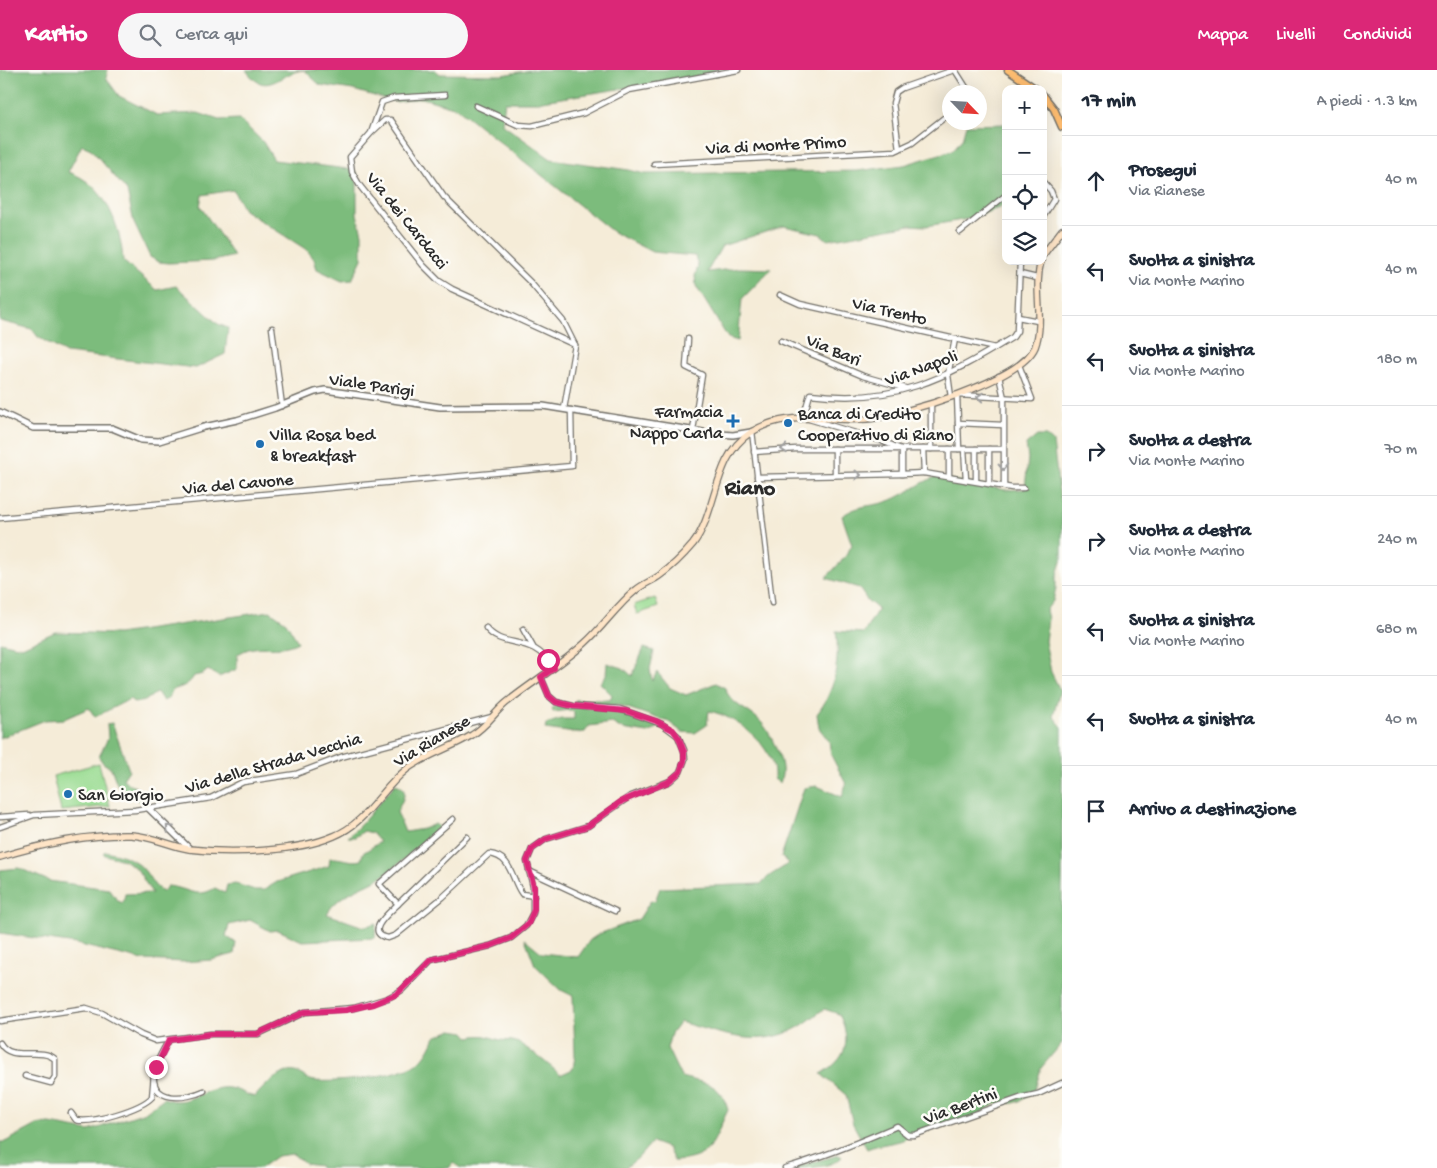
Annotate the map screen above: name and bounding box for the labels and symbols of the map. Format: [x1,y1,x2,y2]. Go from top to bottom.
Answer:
north arrow [942,85,987,130]
street label: Via di Monte Primo [704,132,847,161]
street label: Via dei Cardacci [360,168,452,274]
street label: Via Trento [849,293,929,331]
street label: Via Bari [801,330,864,372]
street label: Via Napoli [882,346,961,393]
street label: Viale Parigi [327,370,416,403]
one-way arrow [976,391,984,402]
place label: Farmacia Nappo Carla [630,403,724,445]
place label: Banca di Credito Cooperativo di Riano [797,405,954,447]
marker: Farmacia Nappo Carla [727,415,739,427]
marker: Banca di Credito Cooperativo di Riano [782,417,794,429]
place label: Villa Rosa bed & breakfast [269,426,377,468]
marker: Villa Rosa bed & breakfast [254,438,266,450]
one-way arrow [779,444,787,455]
one-way arrow [998,464,1008,472]
street label: Via del Cavone [181,470,295,501]
one-way arrow [855,470,863,480]
district label: Riano [724,477,776,503]
route start [537,649,560,672]
street label: Via Rianese [389,711,475,774]
street label: Via della Strada Vecchia [182,729,365,800]
place label: San Giorgio [78,786,164,807]
marker: San Giorgio [62,788,74,800]
one-way arrow [166,825,175,834]
route end [145,1056,168,1079]
street label: Via Bertini [920,1084,1001,1131]

